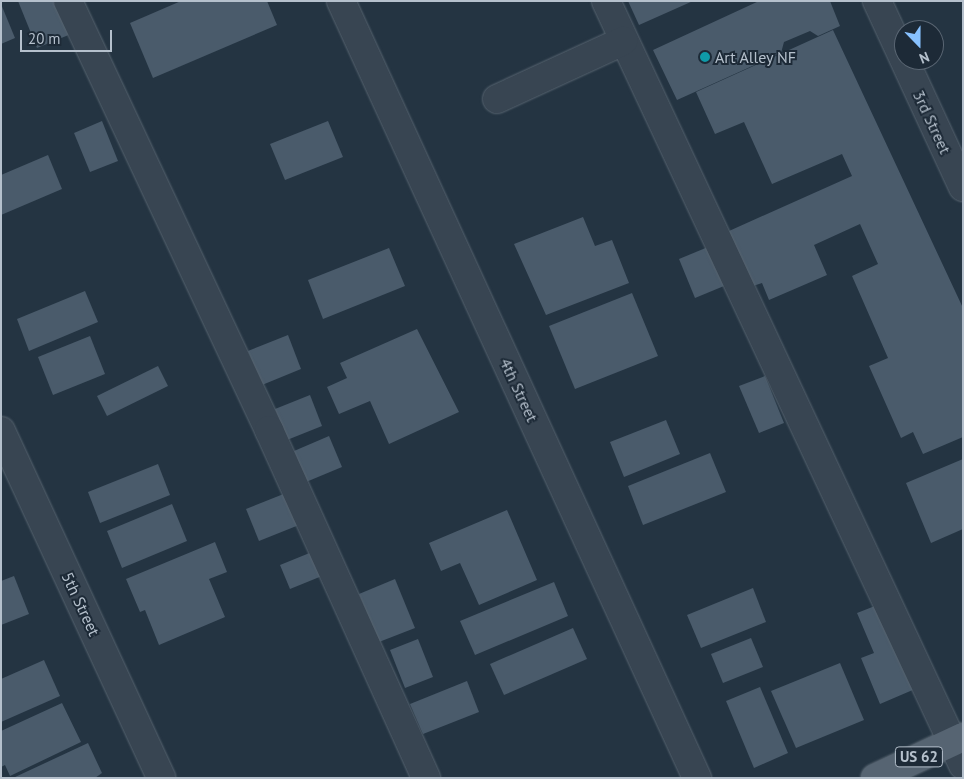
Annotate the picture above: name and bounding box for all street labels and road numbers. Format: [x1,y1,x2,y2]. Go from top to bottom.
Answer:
street label: 3rd Street [909,87,955,157]
street label: 4th Street [496,355,542,425]
street label: 5th Street [58,569,104,639]
road number: US 62 [894,744,944,770]

